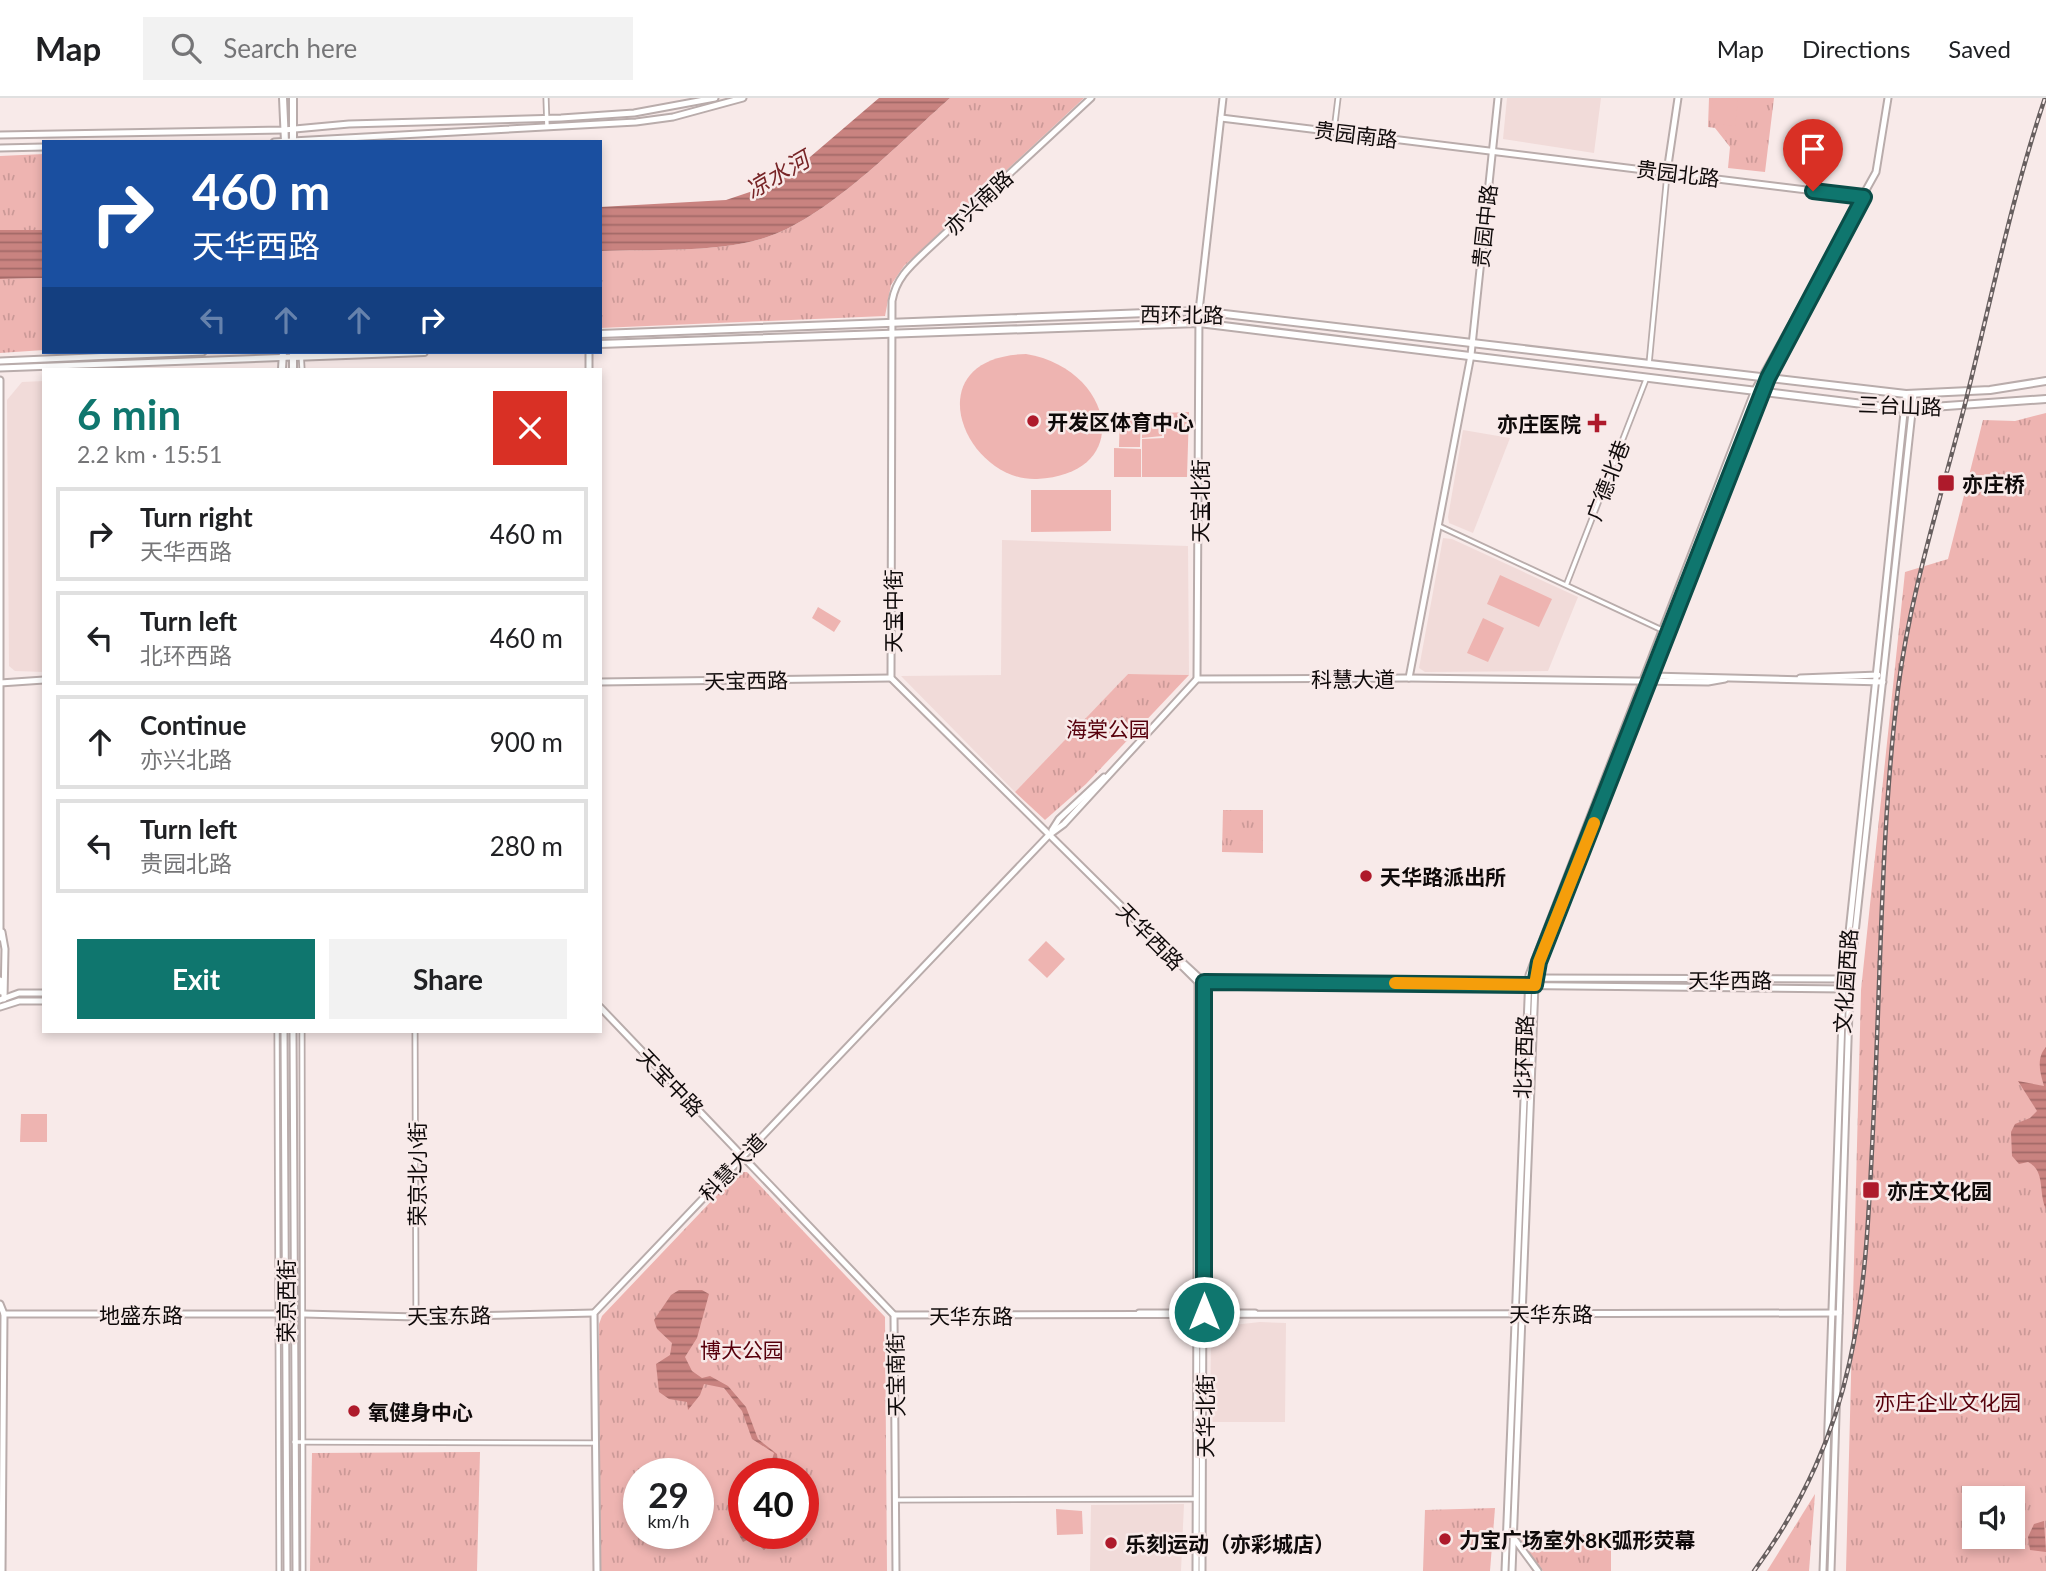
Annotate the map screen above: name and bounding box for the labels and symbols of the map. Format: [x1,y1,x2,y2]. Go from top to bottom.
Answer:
street label: 贵园南路 [1313,116,1399,152]
pin [1783,119,1843,191]
water label: 凉水河 [740,143,817,203]
street label: 贵园北路 [1635,155,1721,191]
street label: 亦兴南路 [939,164,1017,240]
street label: 贵园中路 [1467,183,1501,269]
street label: 西环北路 [1140,301,1224,327]
street label: 三台山路 [1858,391,1942,419]
place label: 开发区体育中心 [1047,409,1194,434]
place label: 亦庄医院 [1497,411,1581,436]
marker: 开发区体育中心 [1025,413,1041,429]
marker: 亦庄医院 [1587,413,1607,433]
street label: 广德北巷 [1580,436,1634,524]
street label: 天宝北街 [1187,459,1212,543]
place label: 亦庄桥 [1962,471,2025,496]
marker: 亦庄桥 [1936,473,1956,493]
street label: 天宝中街 [880,569,905,653]
street label: 科慧大道 [1311,666,1395,691]
street label: 天宝西路 [704,667,788,693]
park label: 海棠公园 [1066,716,1150,741]
place label: 天华路派出所 [1380,864,1506,889]
marker: 天华路派出所 [1358,868,1374,884]
street label: 天华西路 [1112,897,1190,975]
street label: 文化园西路 [1829,928,1861,1034]
street label: 天华西路 [1688,967,1772,992]
street label: 北环西路 [1509,1015,1537,1099]
street label: 天宝中路 [633,1043,709,1121]
street label: 荣京北小街 [404,1122,429,1227]
street label: 科慧大道 [694,1128,770,1206]
place label: 亦庄文化园 [1887,1178,1992,1203]
marker: 亦庄文化园 [1861,1180,1881,1200]
street label: 荣京西街 [273,1259,298,1343]
position arrow [1167,1275,1241,1349]
street label: 天华东路 [1509,1301,1593,1326]
street label: 地盛东路 [99,1302,183,1327]
street label: 天宝东路 [407,1302,491,1328]
street label: 天华东路 [929,1303,1013,1328]
street label: 天宝南街 [882,1333,908,1417]
park label: 博大公园 [700,1337,784,1362]
street label: 天华北街 [1192,1374,1217,1458]
park label: 亦庄企业文化园 [1875,1389,2022,1414]
place label: 氧健身中心 [368,1399,473,1424]
marker: 氧健身中心 [346,1403,362,1419]
speed limit sign: 40 [728,1458,819,1549]
place label: 力宝广场室外8K弧形荧幕 [1459,1527,1696,1552]
place label: 乐刻运动（亦彩城店） [1125,1531,1335,1556]
marker: 力宝广场室外8K弧形荧幕 [1437,1531,1453,1547]
marker: 乐刻运动（亦彩城店） [1103,1535,1119,1551]

